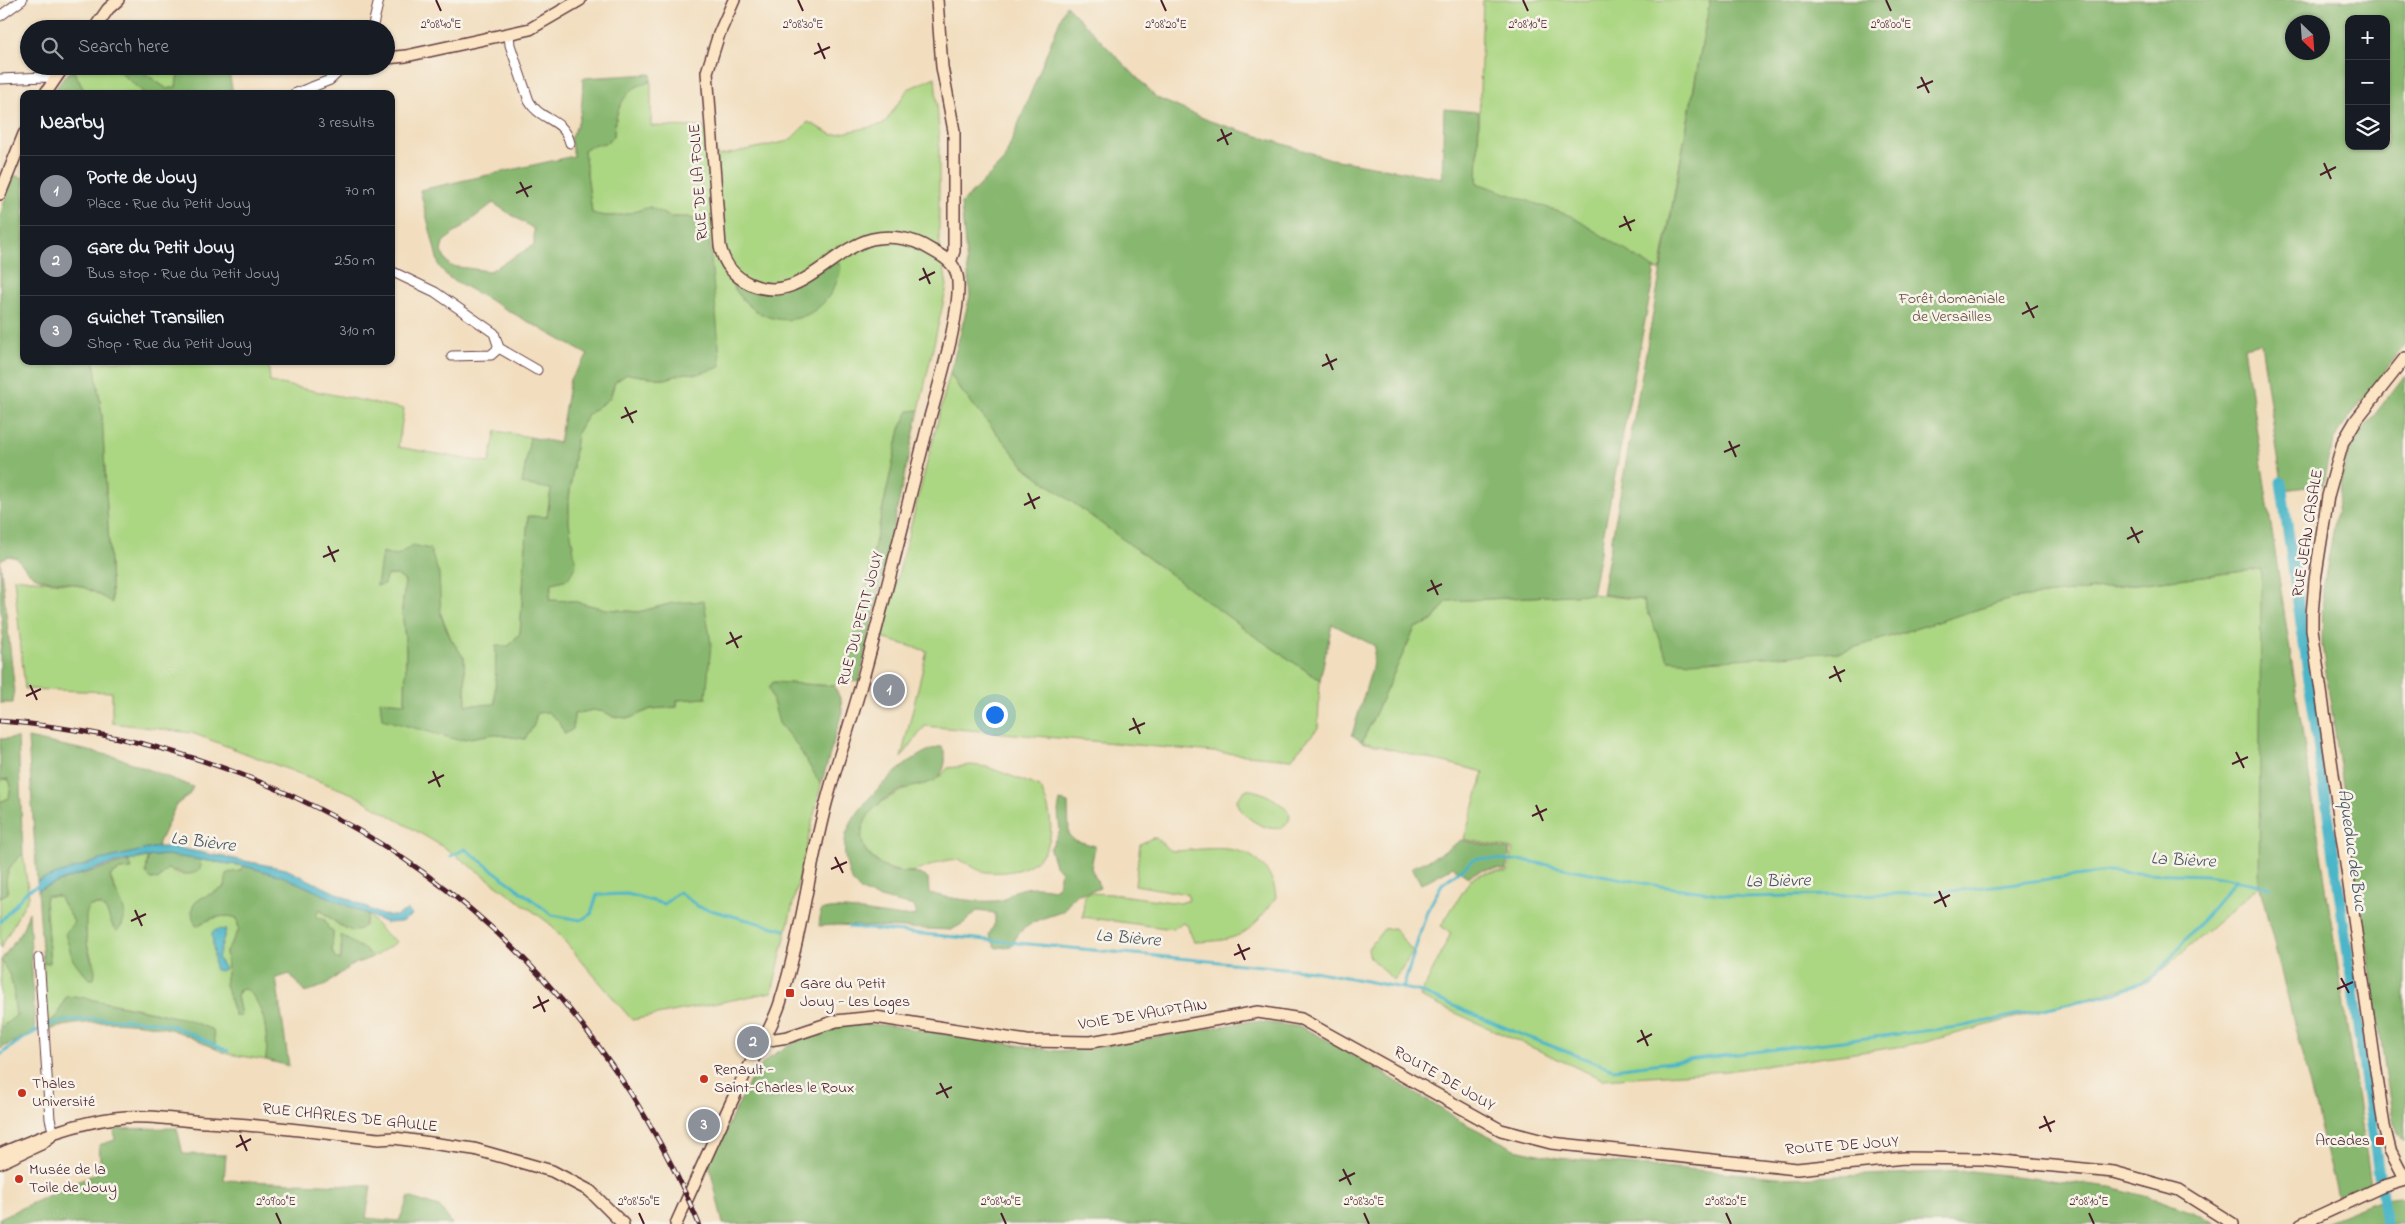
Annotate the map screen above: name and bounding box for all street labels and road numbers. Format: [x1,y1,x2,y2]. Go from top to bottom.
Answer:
street label: RUE DE LA FOLIE [683,123,715,241]
street label: RUE JEAN CASALE [2286,467,2330,599]
street label: RUE DU PETIT JOUY [831,548,891,689]
street label: VOIE DE VAUPTAIN [1076,993,1209,1037]
street label: ROUTE DE JOUY [1389,1040,1500,1118]
street label: RUE CHARLES DE GAULLE [261,1097,439,1139]
street label: ROUTE DE JOUY [1784,1130,1900,1162]

